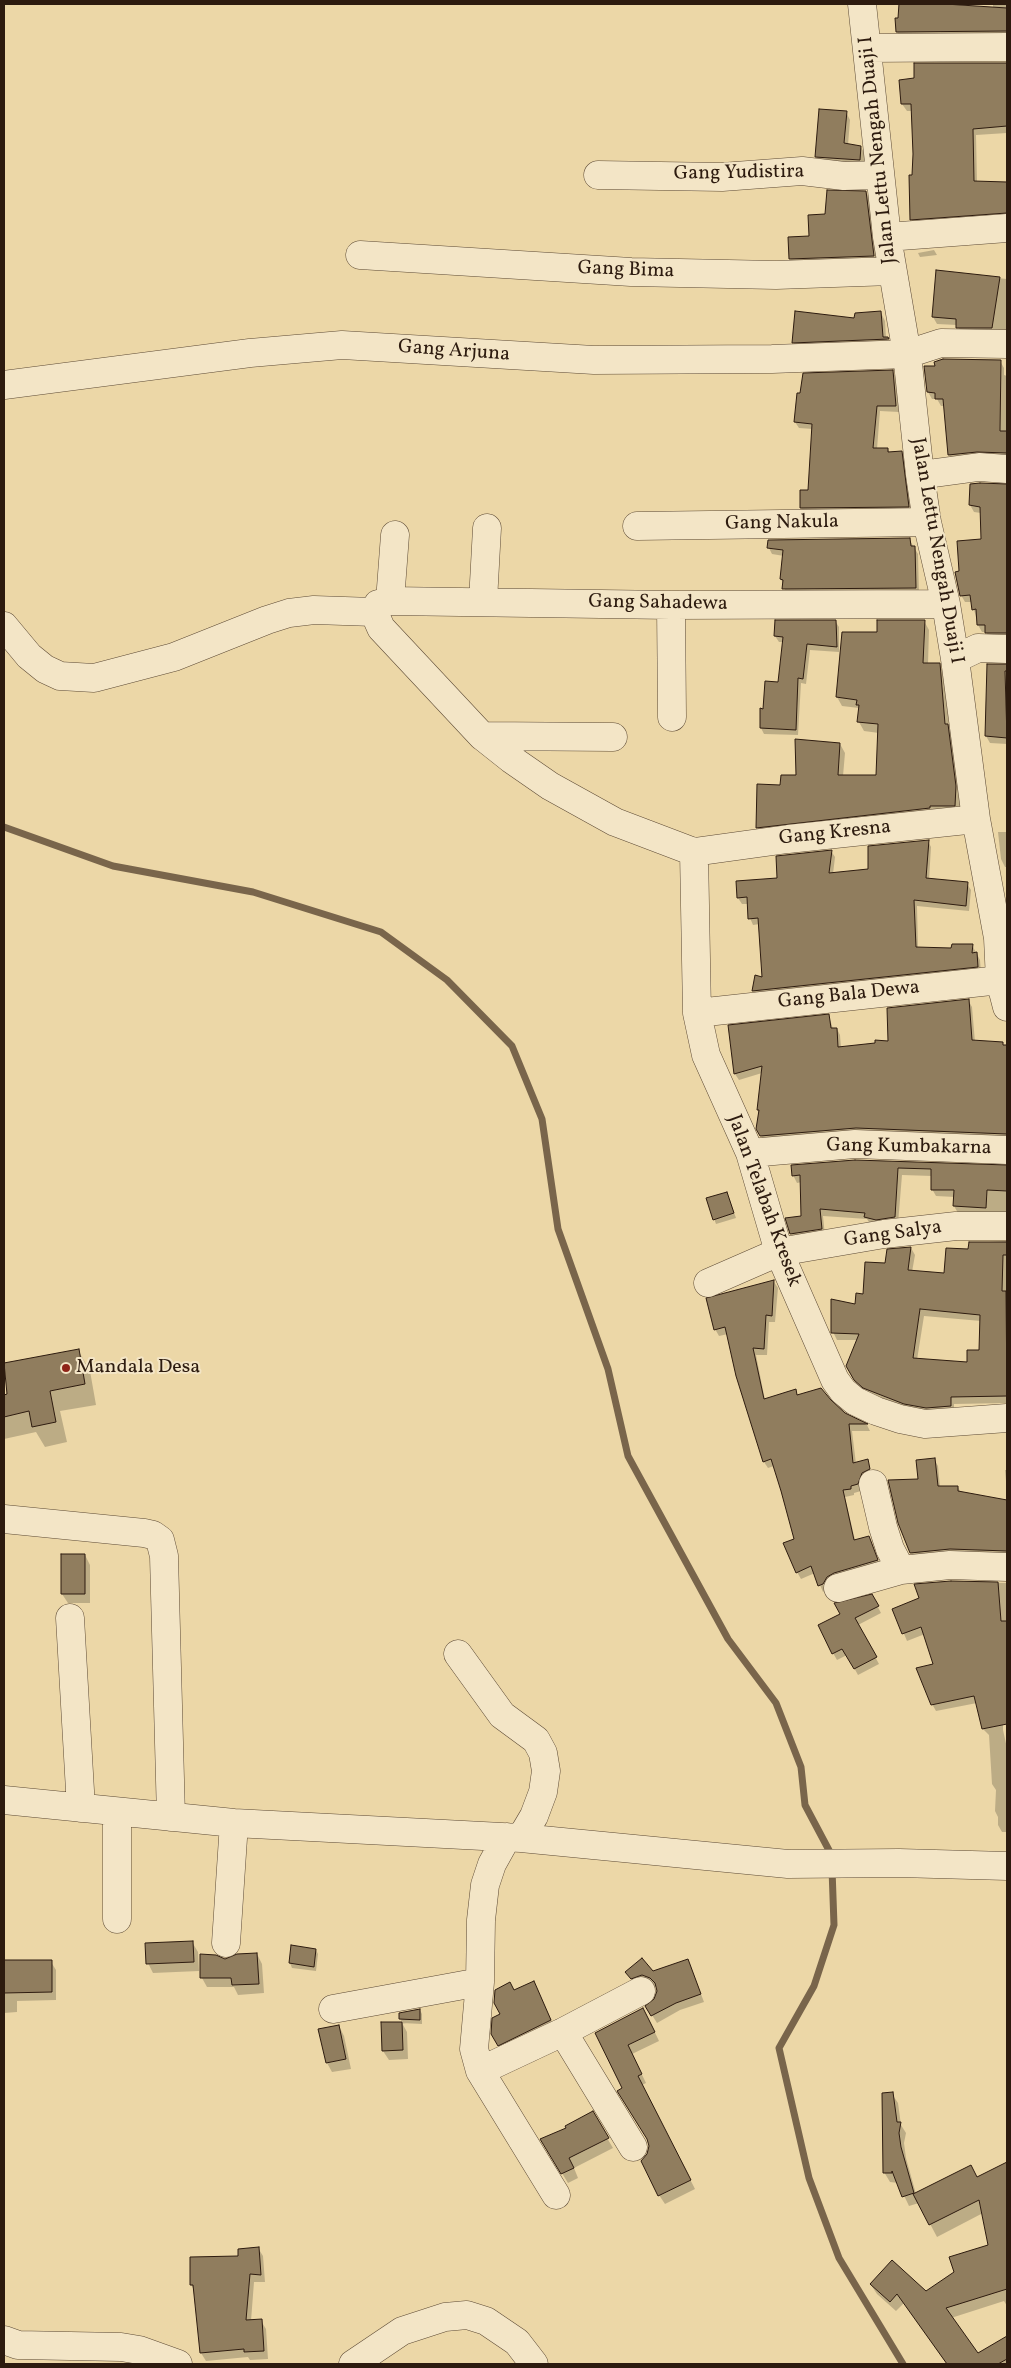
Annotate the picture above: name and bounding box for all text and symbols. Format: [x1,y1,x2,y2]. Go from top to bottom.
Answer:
street label: Jalan Lettu Nengah Duaji I [855,35,903,265]
street label: Gang Yudistira [673,161,805,187]
street label: Gang Bima [577,257,675,285]
street label: Gang Arjuna [397,336,511,368]
street label: Jalan Lettu Nengah Duaji I [904,436,968,666]
street label: Gang Nakula [725,511,839,537]
street label: Gang Sahadewa [588,591,728,617]
street label: Gang Kresna [778,816,892,852]
street label: Gang Bala Dewa [777,977,921,1015]
street label: Jalan Telabah Kresek [721,1112,805,1290]
street label: Gang Kumbakarna [826,1135,992,1161]
street label: Gang Salya [843,1216,943,1254]
place label: Mandala Desa [76,1356,200,1380]
marker: Mandala Desa [60,1362,72,1374]

